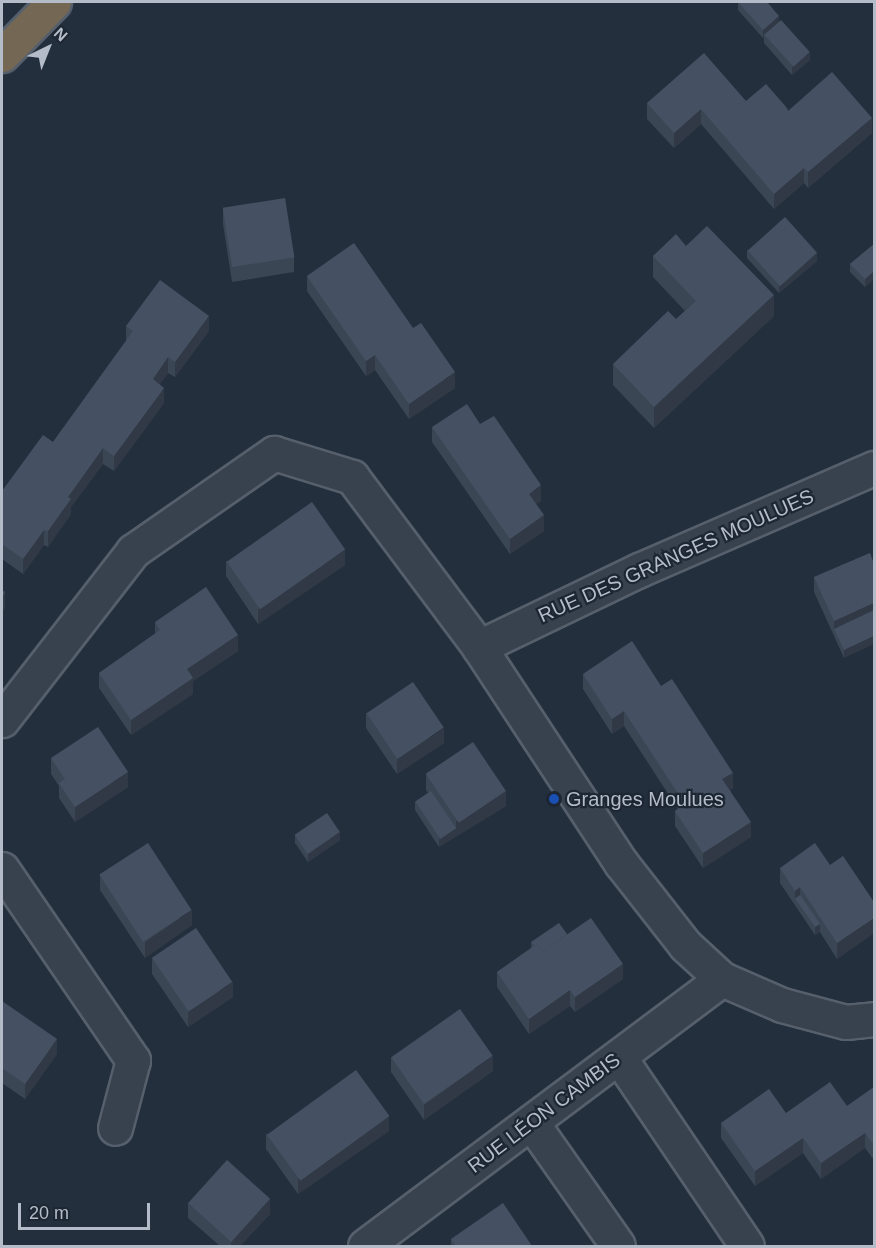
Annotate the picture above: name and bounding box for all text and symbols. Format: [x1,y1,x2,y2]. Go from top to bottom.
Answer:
north arrow [18,18,78,78]
text: N [51,24,71,45]
street label: RUE DES GRANGES MOULUES [535,484,817,628]
place label: Granges Moulues [566,787,724,811]
marker: Granges Moulues [547,792,561,806]
street label: RUE LÉON CAMBIS [463,1048,625,1178]
scale bar [21,1191,153,1229]
text: 20 m [29,1203,69,1223]

